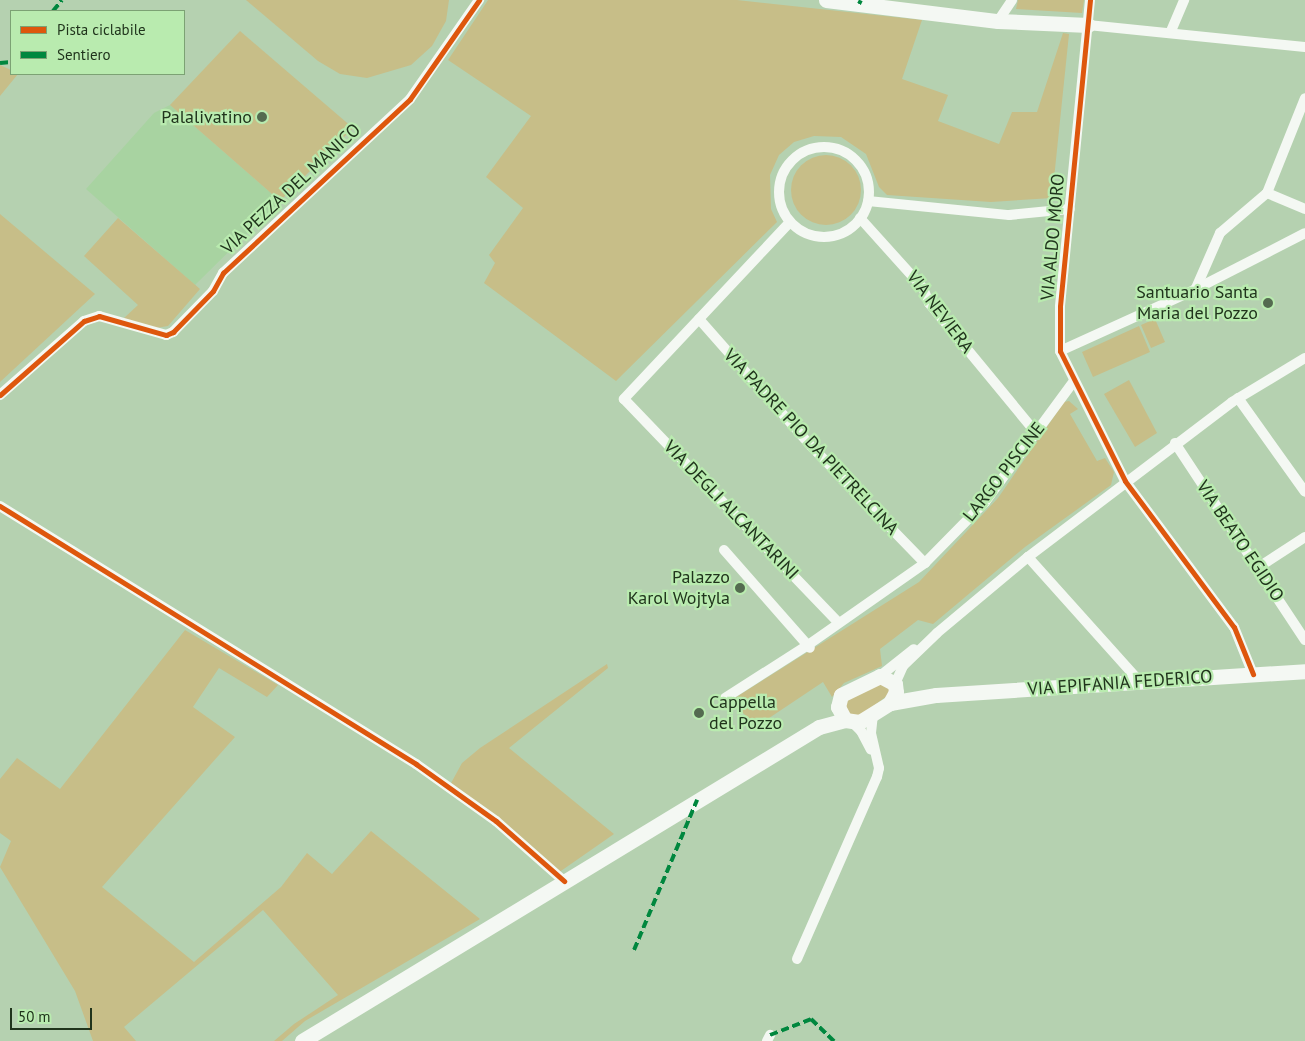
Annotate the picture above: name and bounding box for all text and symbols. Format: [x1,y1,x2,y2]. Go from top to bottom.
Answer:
legend [10,10,185,75]
text: Pista ciclabile [57,20,146,39]
text: Sentiero [57,45,111,64]
place label: Palalivatino [161,106,252,128]
marker: Palalivatino [256,111,268,123]
street label: VIA PEZZA DEL MANICO [216,118,366,260]
street label: VIA ALDO MORO [1037,172,1069,302]
street label: VIA NEVIERA [902,266,978,358]
place label: Santuario Santa Maria del Pozzo [1136,282,1258,324]
marker: Santuario Santa Maria del Pozzo [1262,297,1274,309]
street label: VIA PADRE PIO DA PIETRELCINA [719,344,903,540]
street label: LARGO PISCINE [959,418,1049,526]
street label: VIA DEGLI ALCANTARINI [659,436,803,584]
street label: VIA BEATO EGIDIO [1191,476,1289,606]
place label: Palazzo Karol Wojtyla [627,567,730,610]
marker: Palazzo Karol Wojtyla [734,582,746,594]
street label: VIA EPIFANIA FEDERICO [1026,666,1214,700]
place label: Cappella del Pozzo [709,692,782,734]
marker: Cappella del Pozzo [693,707,705,719]
scale bar [12,998,95,1030]
text: 50 m [18,1007,51,1026]

